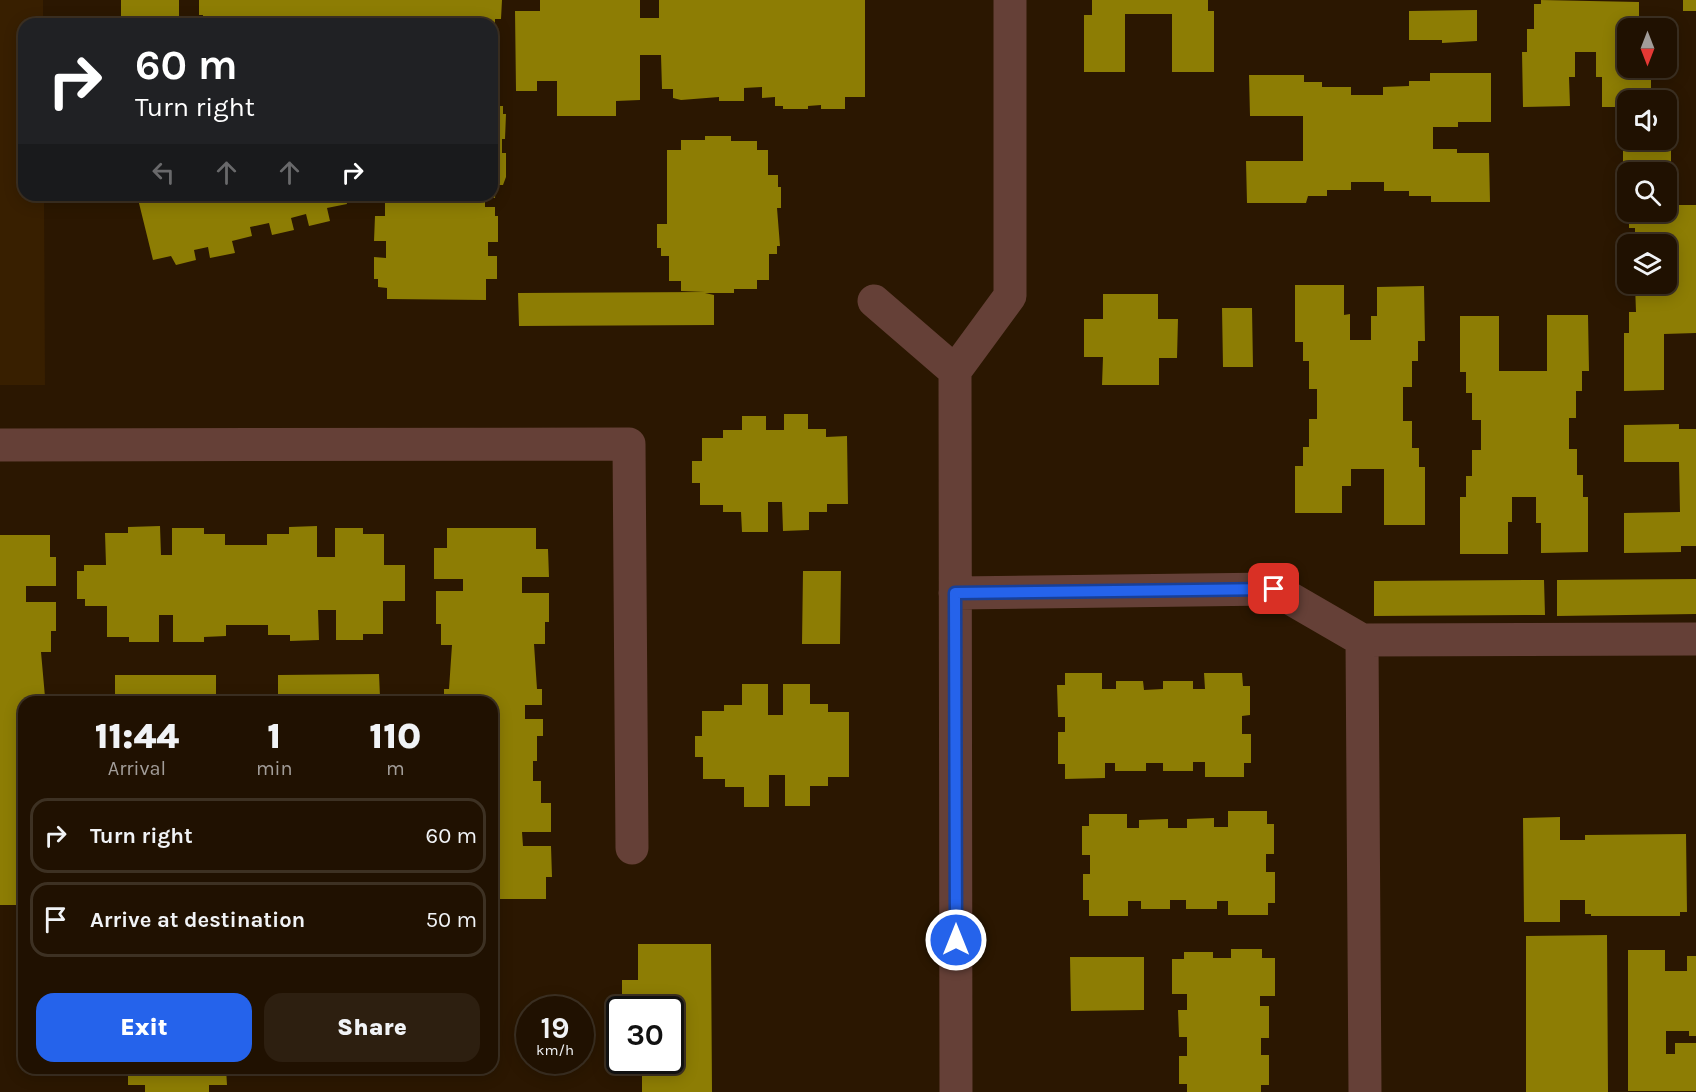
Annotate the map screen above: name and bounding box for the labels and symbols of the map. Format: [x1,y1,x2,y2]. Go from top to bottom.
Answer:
north arrow [1617,18,1677,78]
pin [1248,563,1299,614]
position arrow [924,908,988,972]
speed limit sign: 30 [606,996,684,1074]

